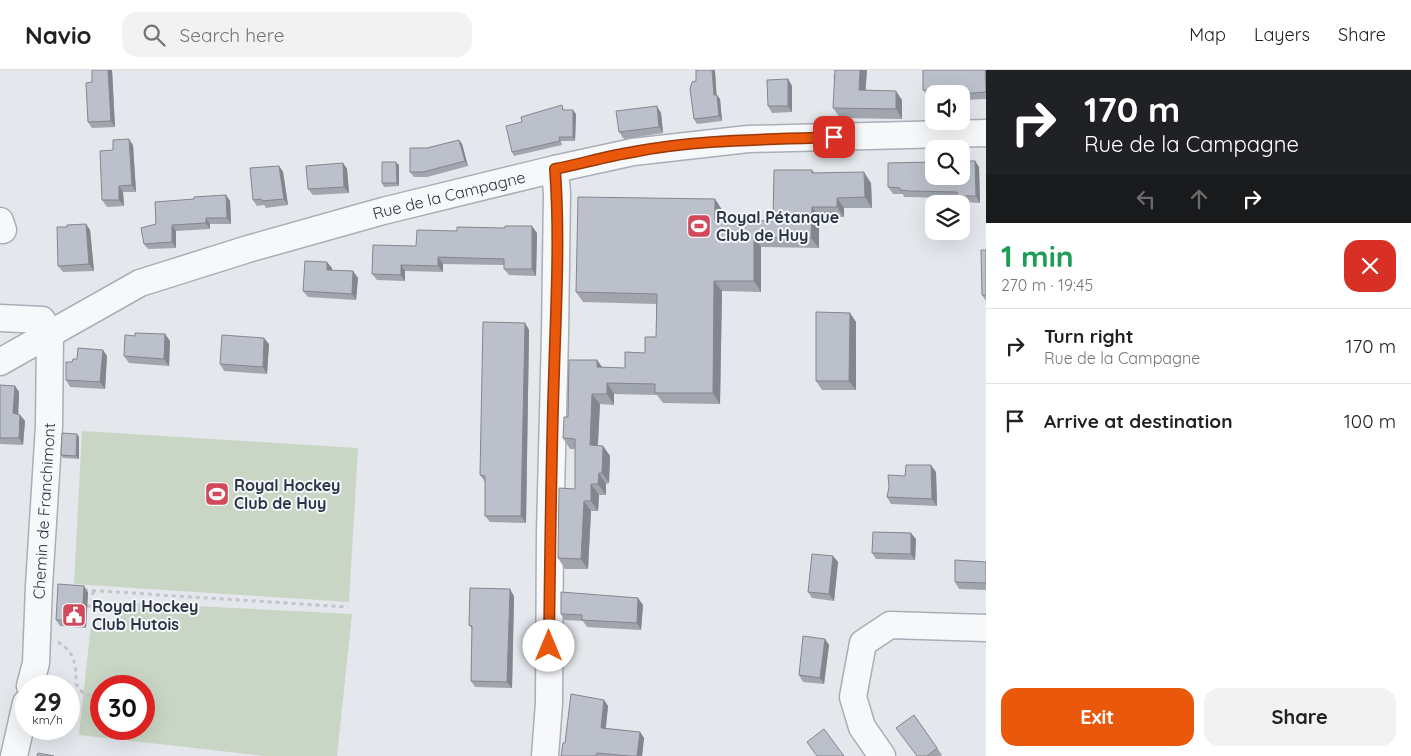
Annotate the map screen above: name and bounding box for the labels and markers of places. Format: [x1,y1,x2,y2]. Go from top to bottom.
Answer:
pin [813,116,855,158]
place label: Royal Pétanque Club de Huy [716,207,839,245]
sports icon: Royal Pétanque Club de Huy [686,213,712,239]
place label: Royal Hockey Club de Huy [234,475,340,513]
sports icon: Royal Hockey Club de Huy [204,481,230,507]
place label: Royal Hockey Club Hutois [92,596,198,634]
public building icon: Royal Hockey Club Hutois [61,602,87,628]

